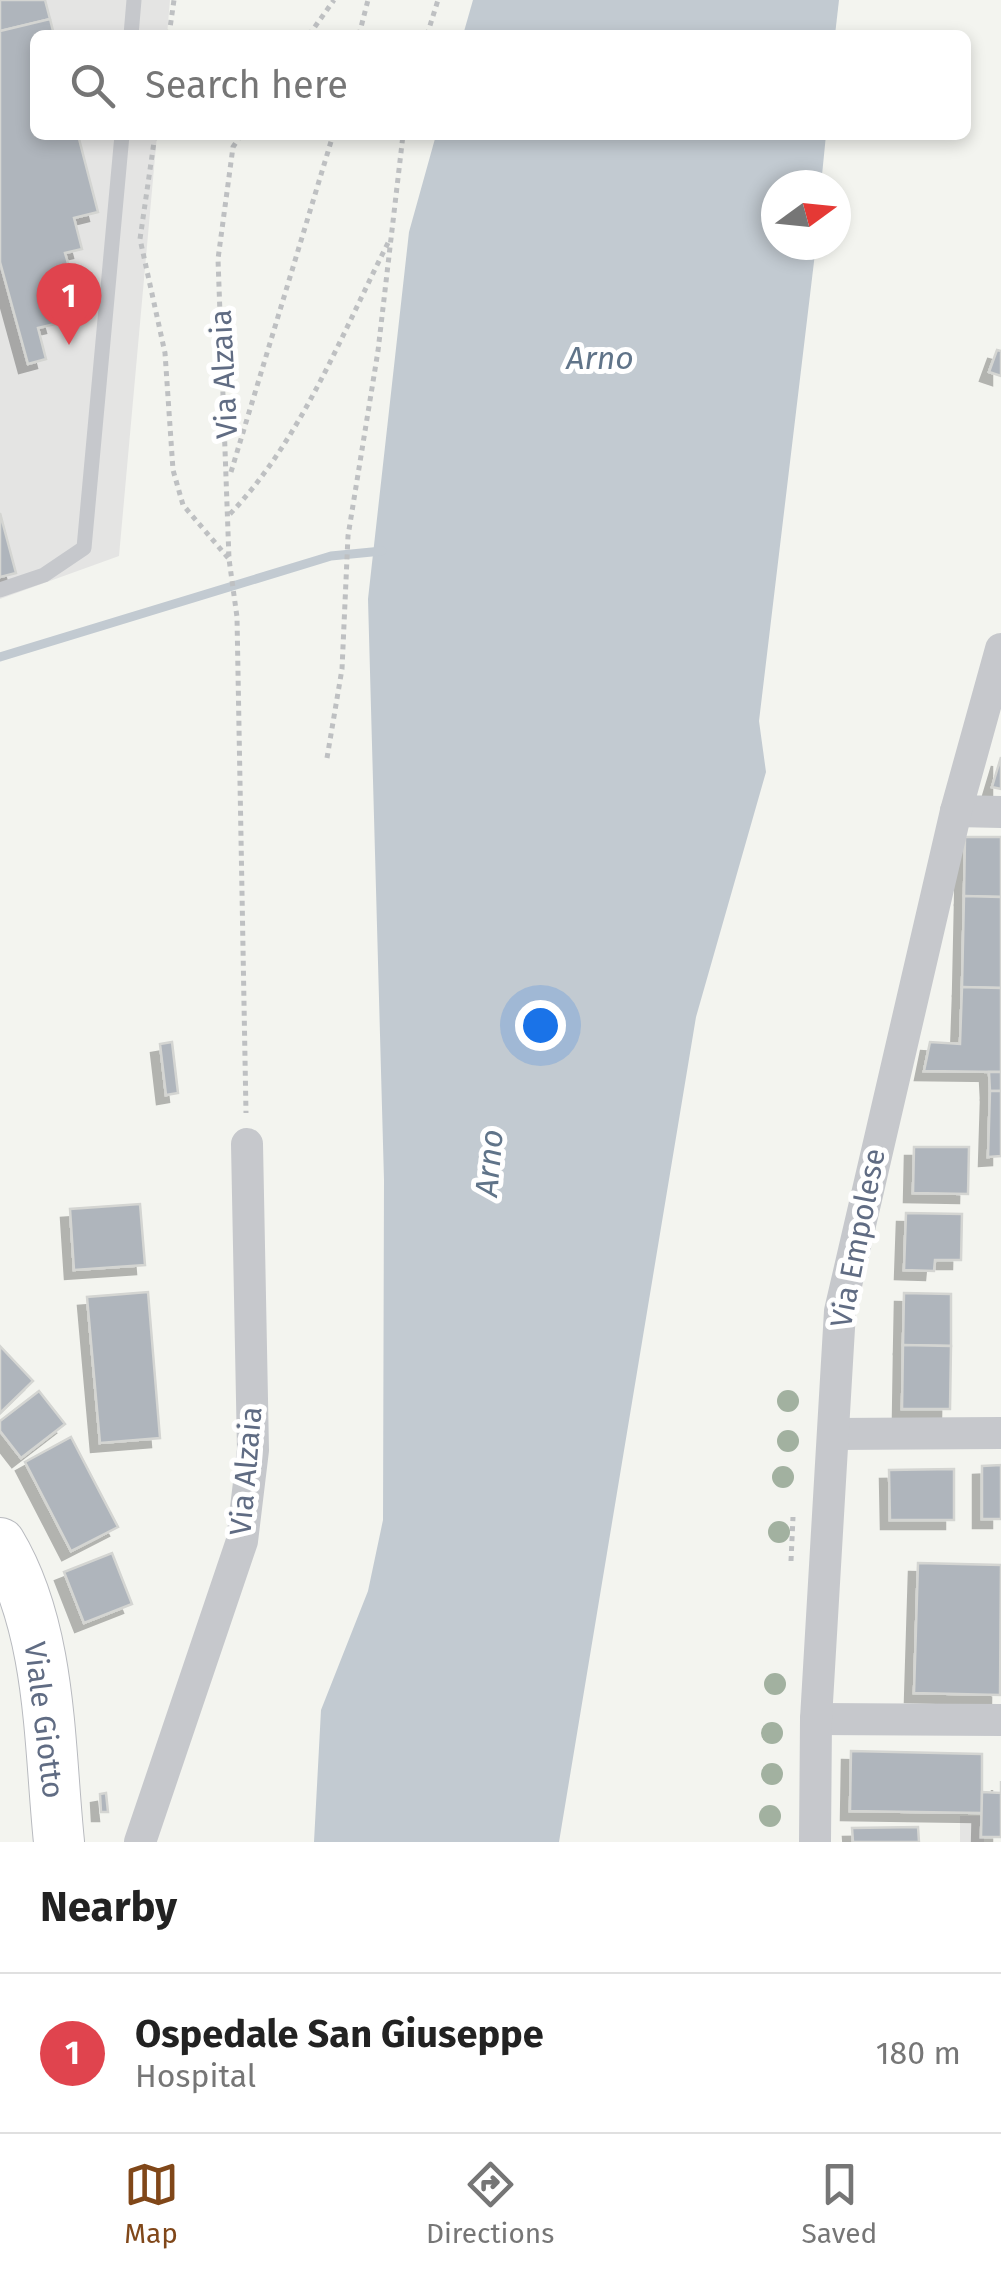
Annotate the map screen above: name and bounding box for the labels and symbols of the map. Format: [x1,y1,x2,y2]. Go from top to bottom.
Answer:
north arrow [761,170,851,260]
pin: 1 [36,262,102,345]
street label: Via Alzaia [203,308,245,440]
water label: Arno [564,339,634,377]
your location [515,1000,566,1051]
water label: Arno [467,1128,511,1200]
street label: Via Empolese [823,1145,893,1331]
street label: Via Alzaia [222,1405,270,1537]
street label: Viale Giotto [17,1640,71,1800]

